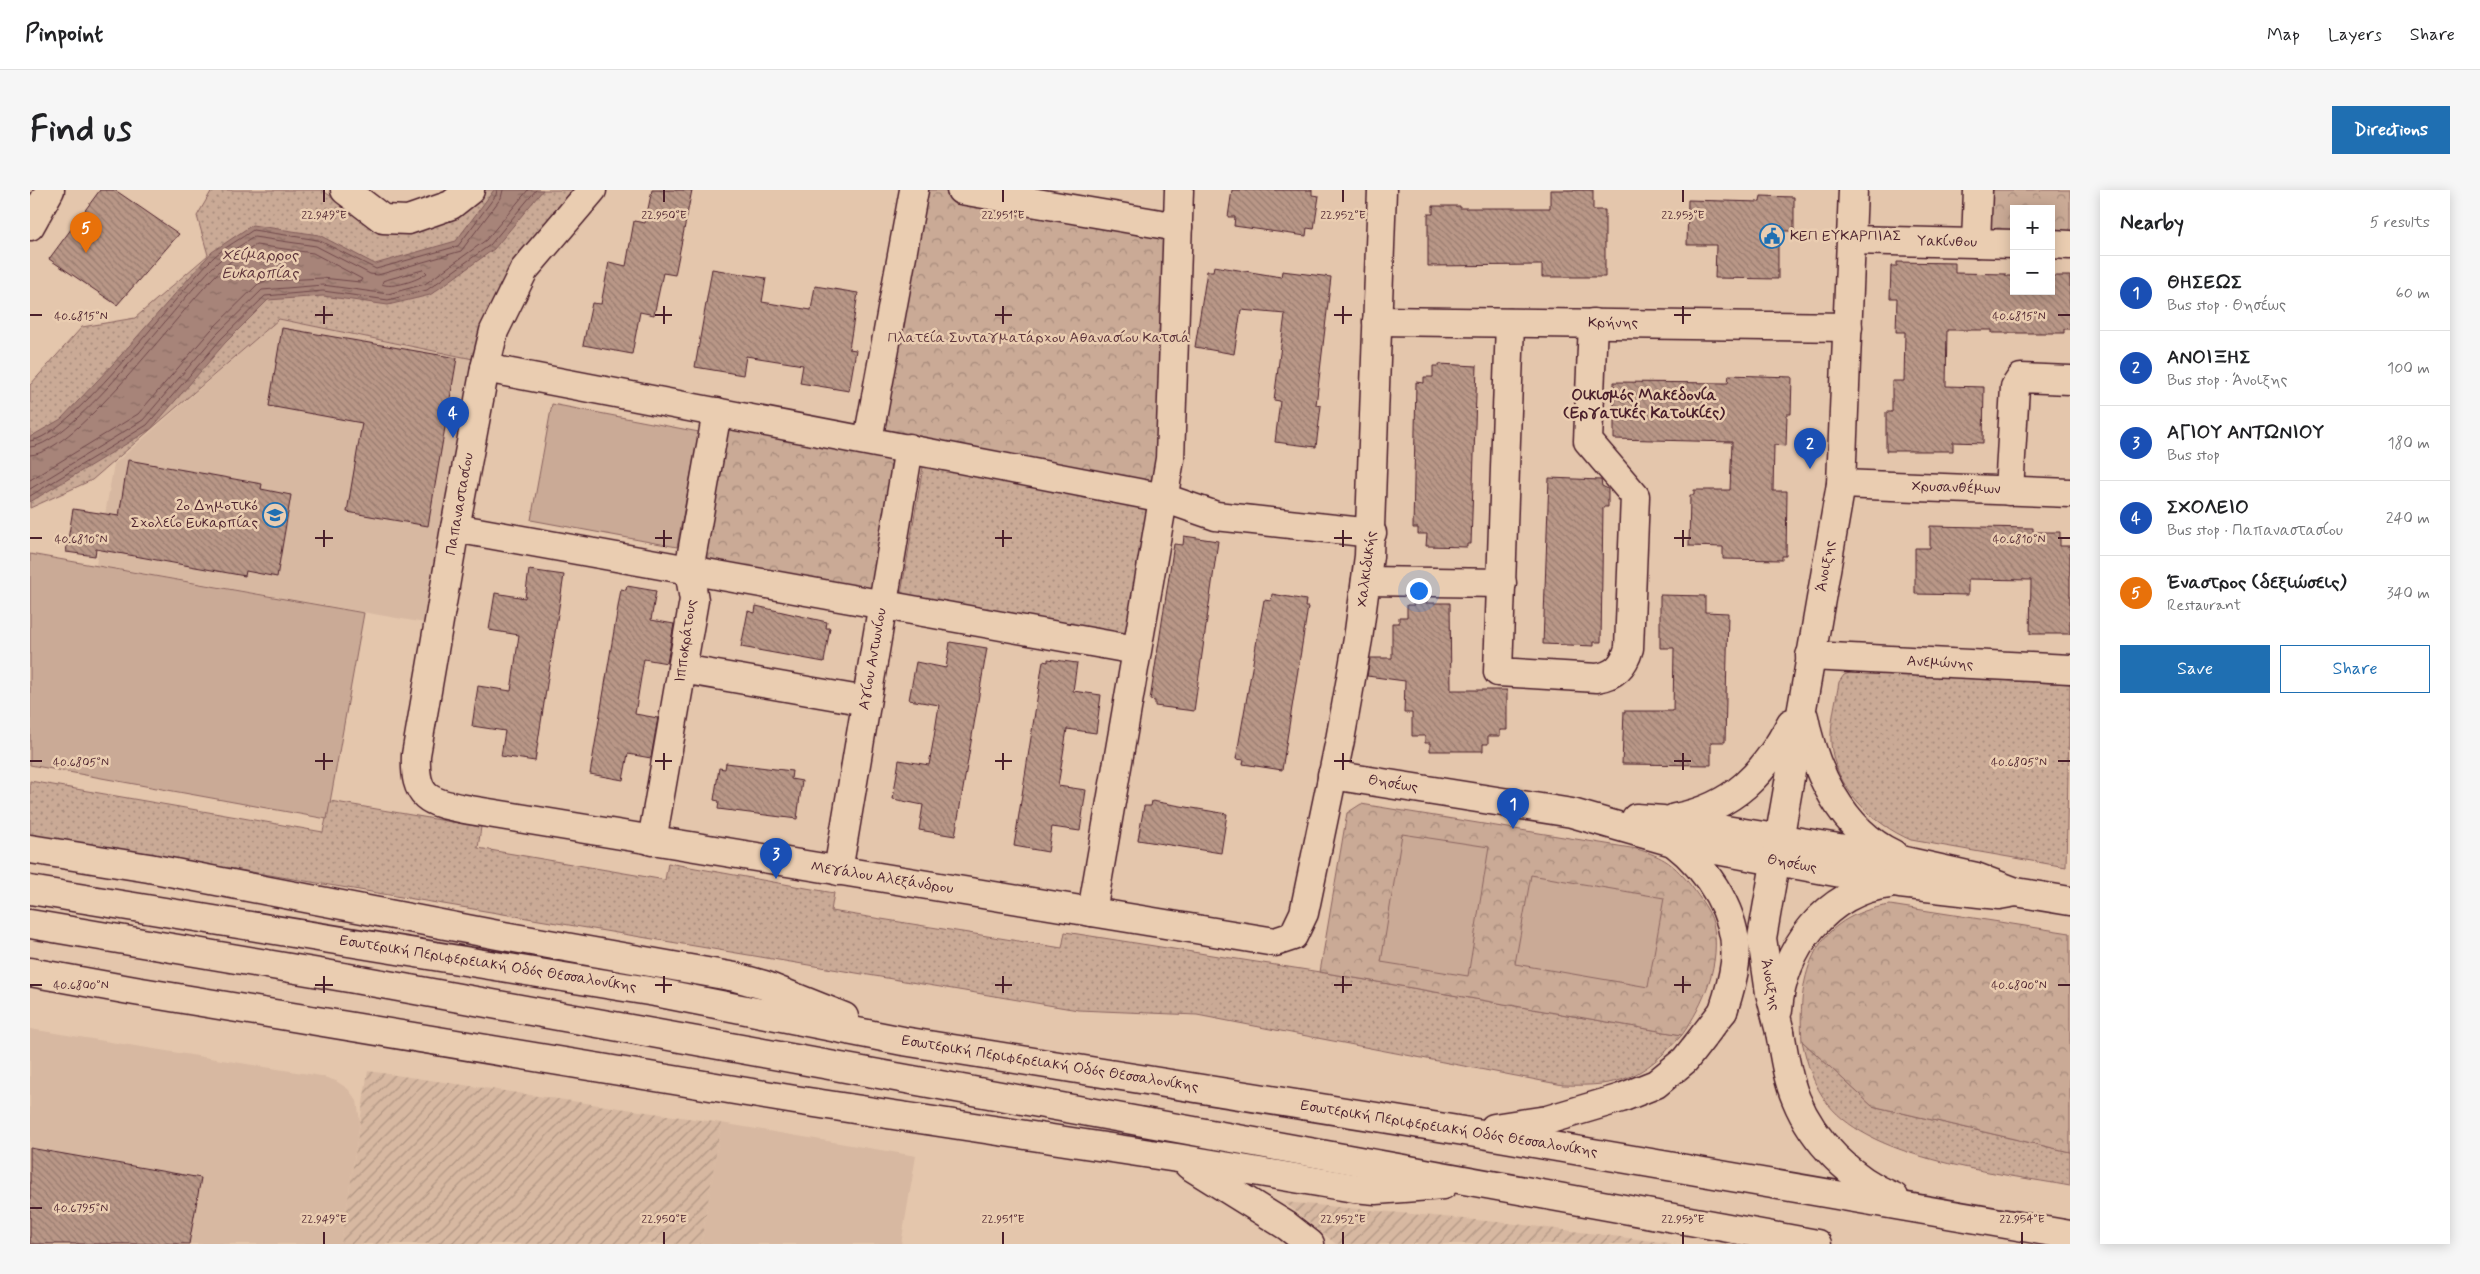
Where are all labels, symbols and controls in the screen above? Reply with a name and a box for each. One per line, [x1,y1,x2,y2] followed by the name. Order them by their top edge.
[25,19,103,50] text: Pinpoint
[2267,23,2300,47] text: Map
[2328,23,2382,47] text: Layers
[2410,23,2455,47] text: Share
[2332,106,2450,154] button: Directions
[30,107,132,153] text: Find us
[2010,205,2055,295] map controls
[2010,205,2055,250] button: +
[301,208,347,224] text: 22.949°E
[641,208,687,224] text: 22.950°E
[981,208,1025,224] text: 22.951°E
[1320,208,1366,224] text: 22.952°E
[1661,208,1705,224] text: 22.953°E
[2120,209,2184,237] text: Nearby
[70,212,102,253] pin: 5
[2370,212,2430,233] text: 5 results
[1759,223,1785,249] public building icon: ΚΕΠ ΕΥΚΑΡΠΙΑΣ
[1790,226,1901,246] place label: ΚΕΠ ΕΥΚΑΡΠΙΑΣ
[1917,231,1977,253] street label: Υακίνθου
[222,245,299,284] water label: Χείμαρρος Ευκαρπίας
[2010,250,2055,295] button: −
[2167,270,2242,295] text: ΘΗΣΕΩΣ
[2132,283,2140,304] text: 1
[2396,283,2430,304] text: 60 m
[2167,295,2286,316] text: Bus stop · Θησέως
[54,309,108,325] text: 40.6815°N
[1992,309,2046,325] text: 40.6815°N
[1588,313,1638,333] street label: Κρήνης
[888,328,1191,348] park label: Πλατεία Συνταγματάρχου Αθανασίου Κατσιά
[2167,345,2251,370] text: ΑΝΟΙΞΗΣ
[2132,358,2140,379] text: 2
[2387,358,2430,379] text: 100 m
[2167,370,2288,391] text: Bus stop · Άνοιξης
[1563,385,1725,424] district label: Οικισμός Μακεδονία (Εργατικές Κατοικίες)
[437,397,469,438] pin: 4
[2167,420,2324,445] text: ΑΓΙΟΥ ΑΝΤΩΝΙΟΥ
[1794,428,1826,469] pin: 2
[2132,433,2140,454] text: 3
[2387,433,2430,454] text: 180 m
[2167,445,2220,466] text: Bus stop
[441,451,479,557] street label: Παπαναστασίου
[1911,476,2001,500] street label: Χρυσανθέμων
[2167,495,2249,520] text: ΣΧΟΛΕΙΟ
[131,496,258,533] place label: 2ο Δημοτικό Σχολείο Ευκαρπίας
[262,502,288,528] school or university icon: 2ο Δημοτικό Σχολείο Ευκαρπίας
[2131,508,2141,529] text: 4
[2386,508,2430,529] text: 240 m
[2167,520,2343,541] text: Bus stop · Παπαναστασίου
[1352,529,1382,608] street label: Χαλκιδικής
[55,532,107,548] text: 40.6810°N
[1993,532,2045,548] text: 40.6810°N
[1812,538,1840,593] street label: Άνοιξης
[2167,570,2346,595] text: Έναστρος (δεξιώσεις)
[1406,578,1432,604] your location
[2131,583,2141,604] text: 5
[2386,583,2430,604] text: 340 m
[2167,595,2241,616] text: Restaurant
[670,598,702,684] street label: Ιπποκράτους
[854,606,892,712] street label: Αγίου Αντωνίου
[2120,645,2270,693] button: Save
[2280,645,2430,693] button: Share
[1906,651,1974,675] street label: Ανεμώνης
[53,755,109,771] text: 40.6805°N
[1991,755,2047,771] text: 40.6805°N
[1367,770,1420,798] street label: Θησέως
[1497,788,1529,829] pin: 1
[760,838,792,879] pin: 3
[1766,850,1819,878] street label: Θησέως
[809,857,955,899] street label: Μεγάλου Αλεξάνδρου
[338,931,638,997] street label: Εσωτερική Περιφερειακή Οδός Θεσσαλονίκης
[1755,958,1785,1013] street label: Άνοιξης
[53,978,109,994] text: 40.6800°N
[1991,978,2047,994] text: 40.6800°N
[900,1031,1200,1097] street label: Εσωτερική Περιφερειακή Οδός Θεσσαλονίκης
[1299,1096,1599,1162] street label: Εσωτερική Περιφερειακή Οδός Θεσσαλονίκης
[54,1201,108,1217] text: 40.6795°N
[301,1212,347,1228] text: 22.949°E
[641,1212,687,1228] text: 22.950°E
[981,1212,1025,1228] text: 22.951°E
[1320,1212,1366,1228] text: 22.952°E
[1661,1212,1705,1228] text: 22.953°E
[1999,1212,2045,1228] text: 22.954°E

